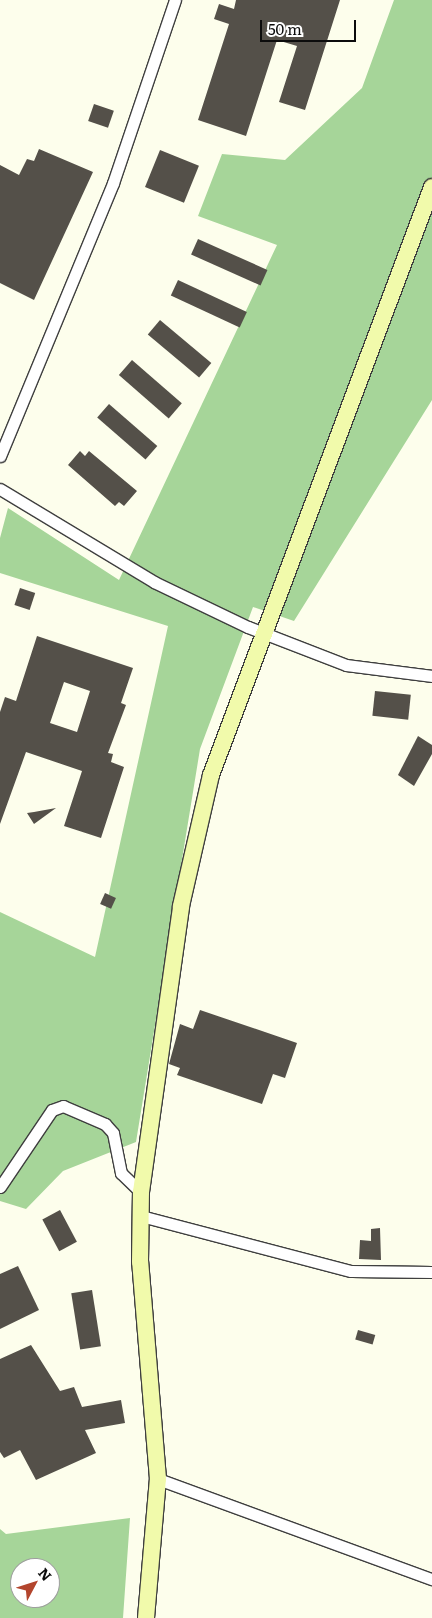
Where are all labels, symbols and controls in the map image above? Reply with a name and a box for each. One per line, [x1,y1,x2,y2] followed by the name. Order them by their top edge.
[262,10,358,42] scale bar
[268,17,302,40] text: 50 m
[10,1558,60,1608] north arrow
[34,1563,57,1585] text: N

